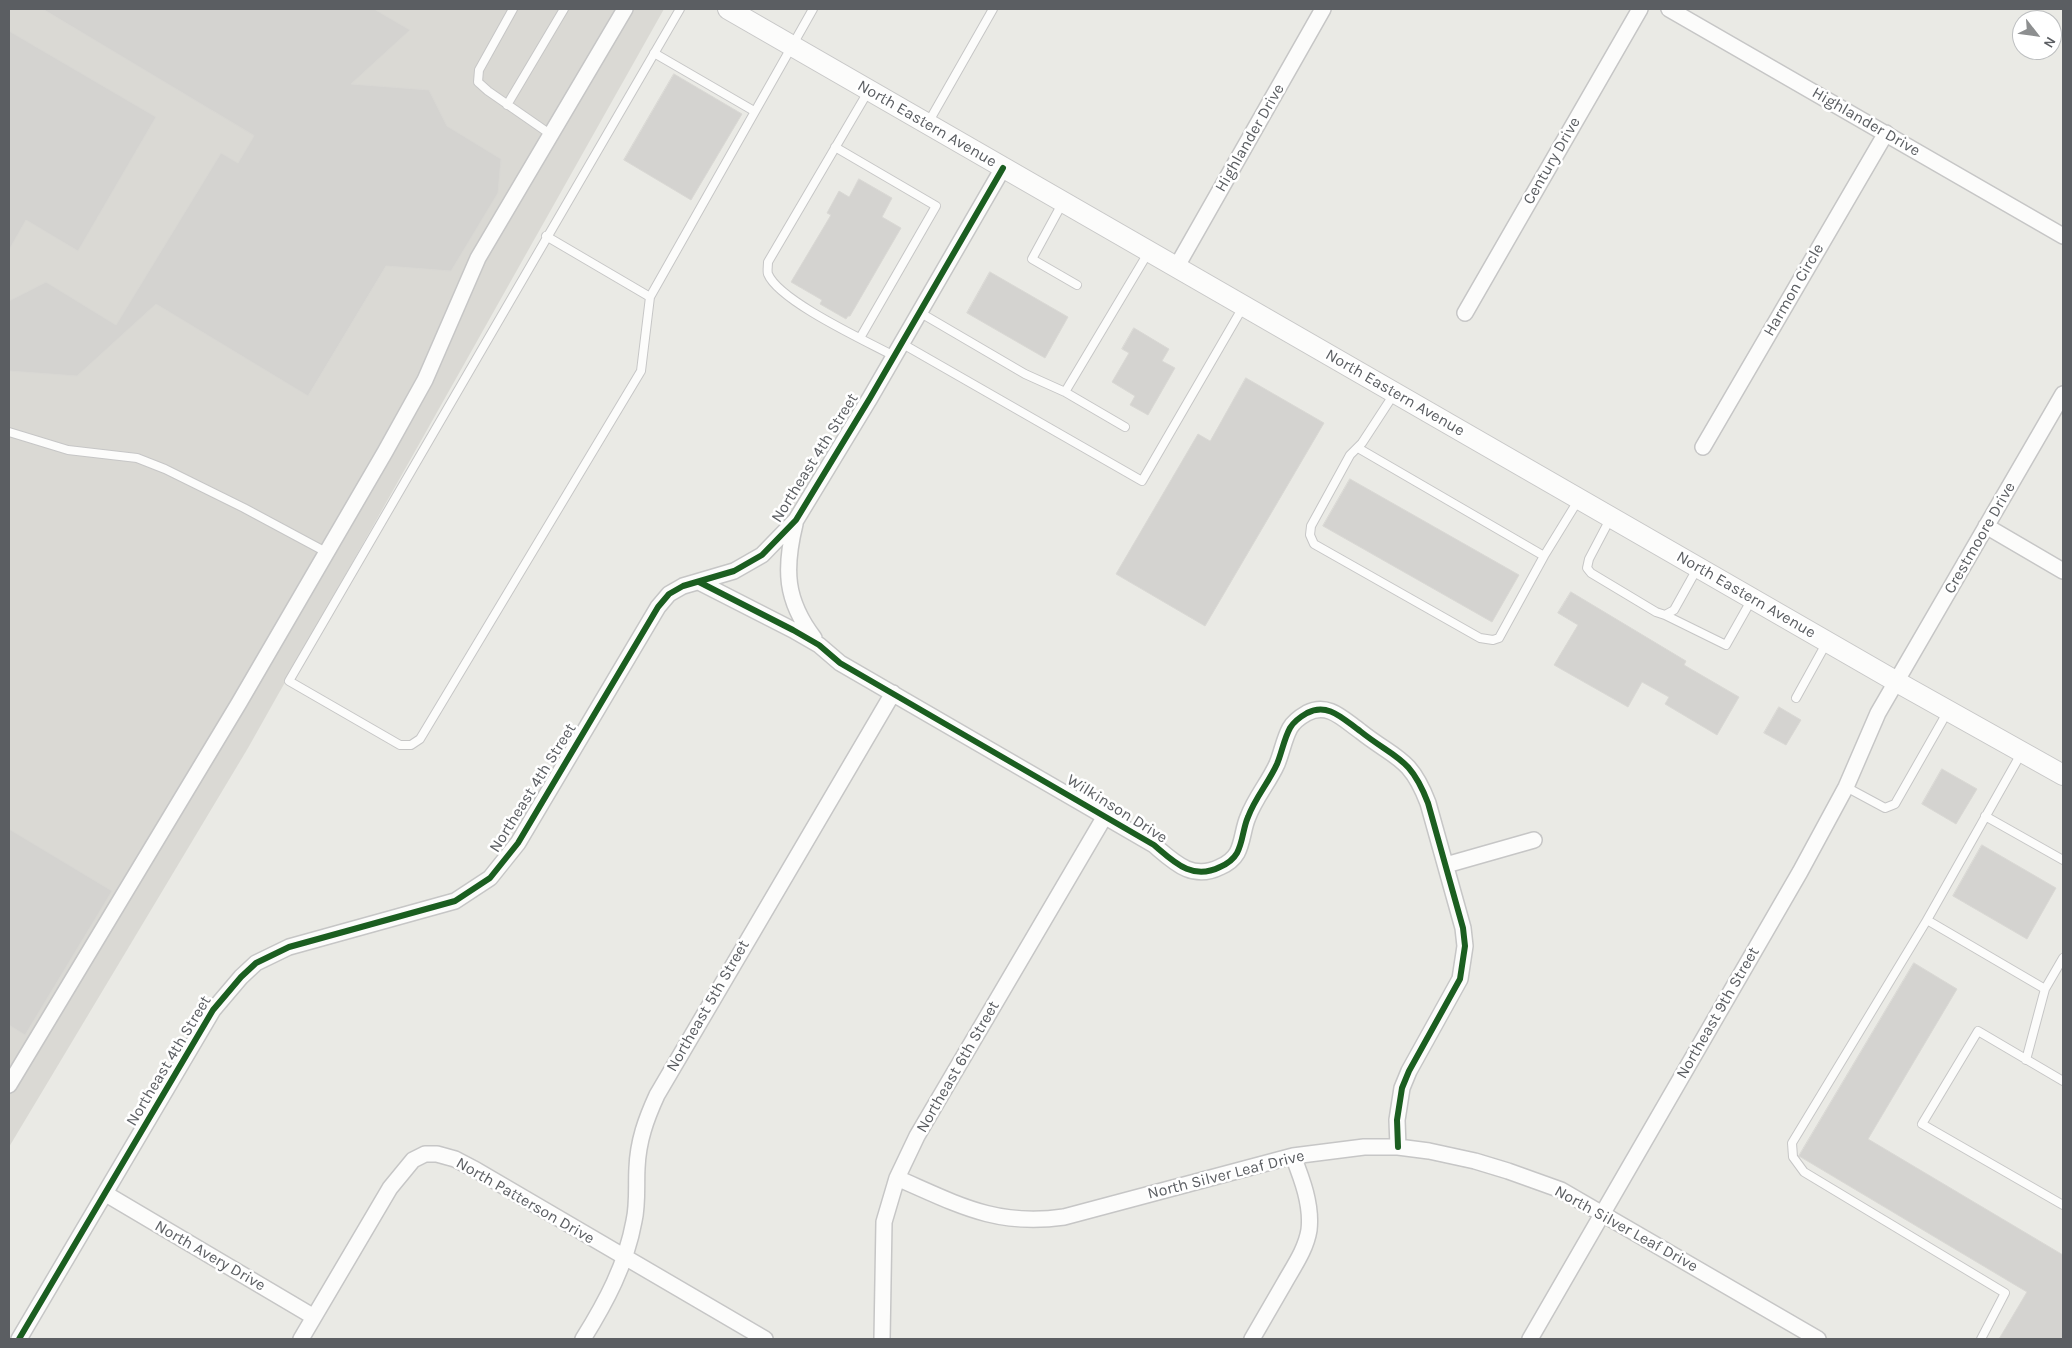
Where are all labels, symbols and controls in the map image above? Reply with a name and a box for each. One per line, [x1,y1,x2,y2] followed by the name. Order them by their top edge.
[2012,10,2062,60] north arrow
[2040,34,2059,51] text: N
[854,76,1000,172] street label: North Eastern Avenue
[1211,80,1289,196] street label: Highlander Drive
[1808,83,1924,161] street label: Highlander Drive
[1519,114,1585,208] street label: Century Drive
[1760,240,1828,340] street label: Harmon Circle
[1322,345,1468,441] street label: North Eastern Avenue
[767,390,863,526] street label: Northeast 4th Street
[1940,479,2020,597] street label: Crestmoore Drive
[1673,547,1819,643] street label: North Eastern Avenue
[485,720,581,856] street label: Northeast 4th Street
[1063,770,1171,848] street label: Wilkinson Drive
[662,937,754,1075] street label: Northeast 5th Street
[1672,944,1764,1082] street label: Northeast 9th Street
[122,992,216,1130] street label: Northeast 4th Street
[912,998,1004,1136] street label: Northeast 6th Street
[1146,1146,1306,1204] street label: North Silver Leaf Drive
[452,1154,598,1248] street label: North Patterson Drive
[1551,1182,1701,1276] street label: North Silver Leaf Drive
[151,1217,269,1295] street label: North Avery Drive

